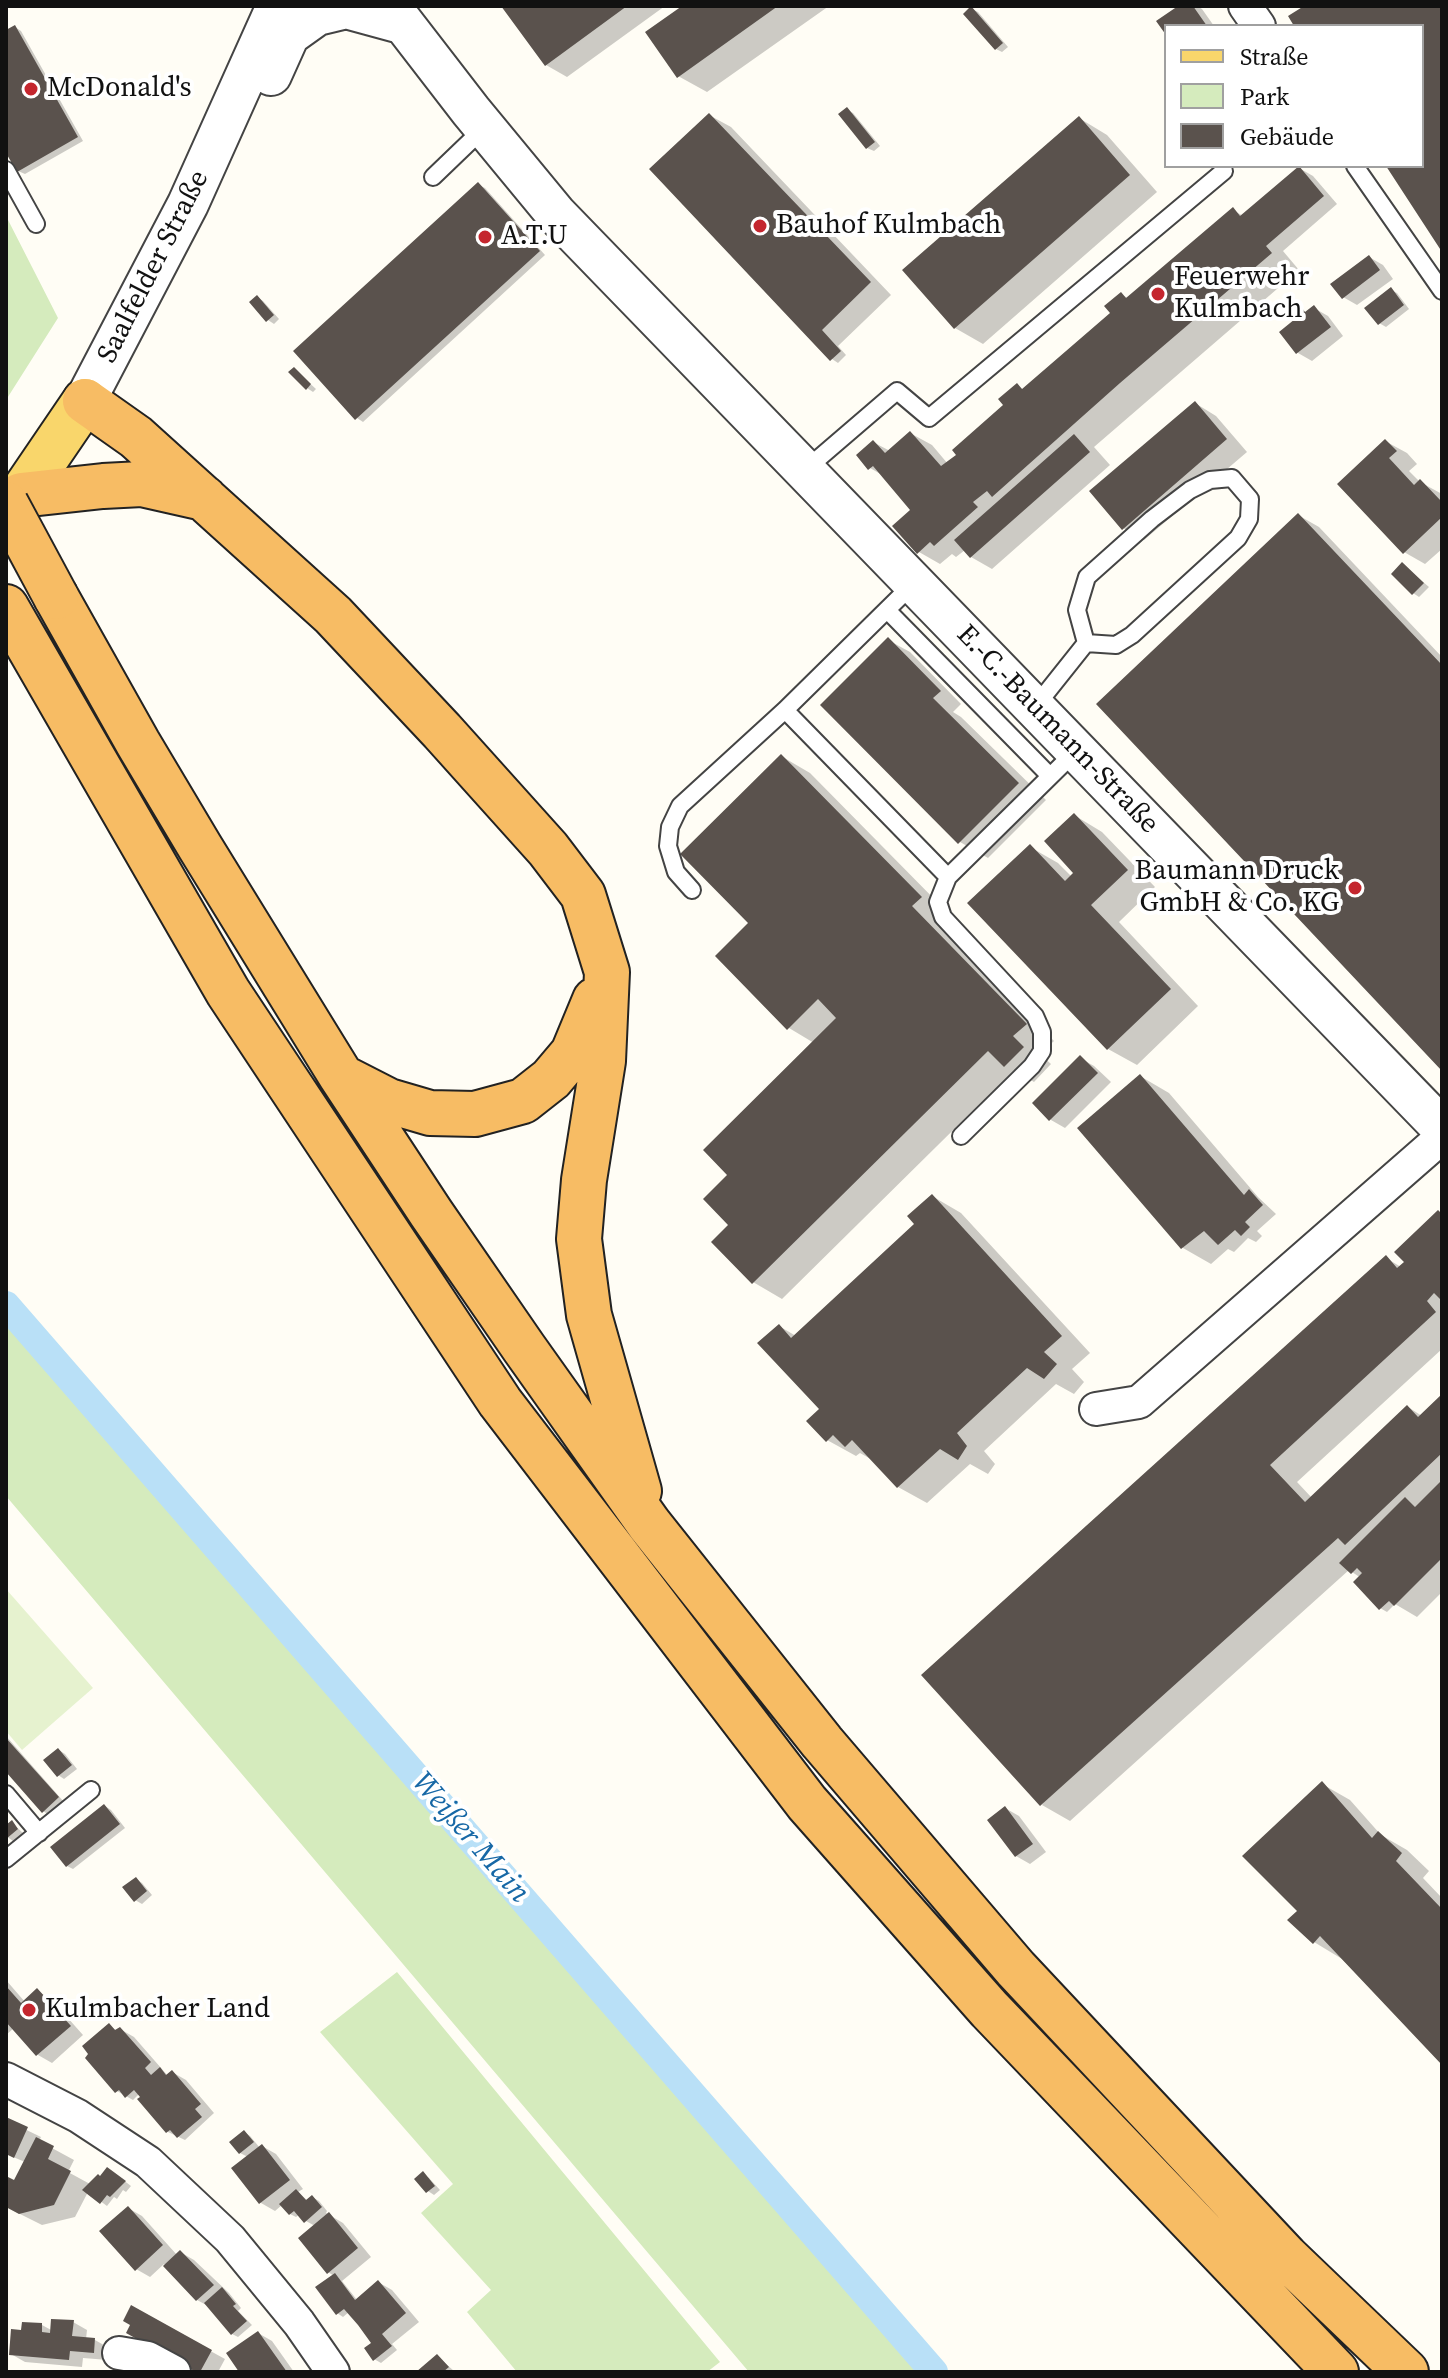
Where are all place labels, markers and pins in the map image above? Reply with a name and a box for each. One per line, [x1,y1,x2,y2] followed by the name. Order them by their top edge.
[47,72,192,106] place label: McDonald's
[22,80,40,98] marker: McDonald's
[776,209,1001,243] place label: Bauhof Kulmbach
[751,217,769,235] marker: Bauhof Kulmbach
[501,220,567,254] place label: A.T.U
[476,228,494,246] marker: A.T.U
[1174,261,1309,327] place label: Feuerwehr Kulmbach
[1149,285,1167,303] marker: Feuerwehr Kulmbach
[1135,855,1339,921] place label: Baumann Druck GmbH & Co. KG
[1346,879,1364,897] marker: Baumann Druck GmbH & Co. KG
[45,1993,270,2027] place label: Kulmbacher Land
[20,2001,38,2019] marker: Kulmbacher Land

